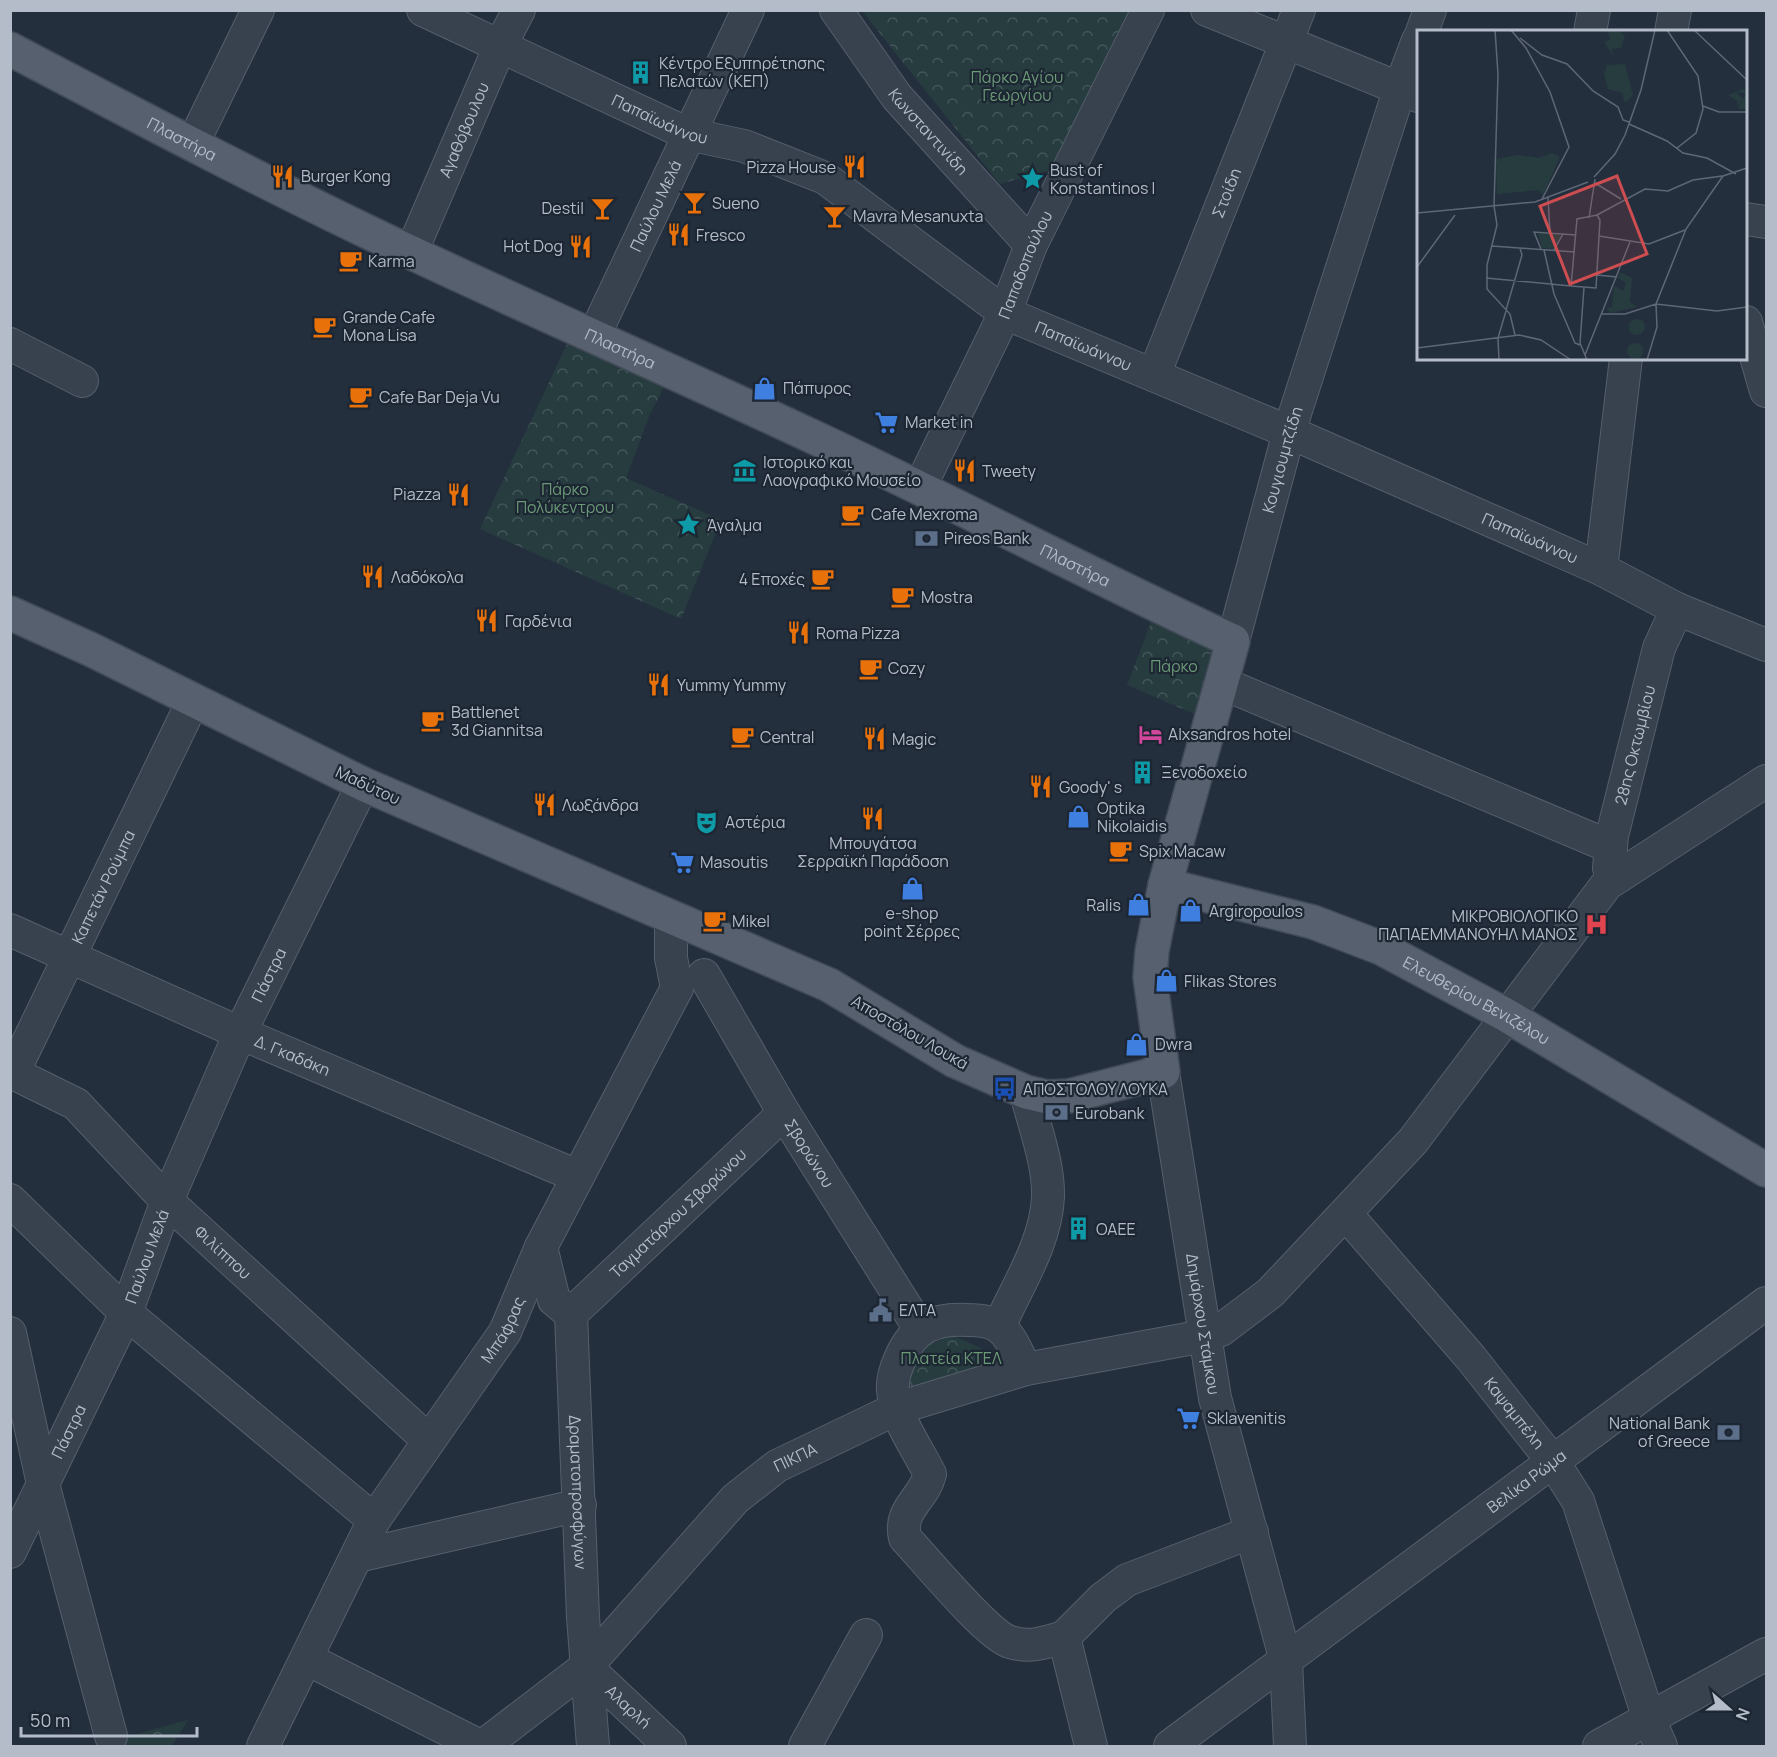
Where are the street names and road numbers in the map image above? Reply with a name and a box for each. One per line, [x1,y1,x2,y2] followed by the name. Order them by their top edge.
[434,79,494,181] street label: Αγαθόβουλου
[883,84,973,180] street label: Κωνσταντινίδη
[608,89,710,149] street label: Παπαϊωάννου
[143,112,220,166] street label: Πλαστήρα
[624,156,687,255] street label: Παύλου Μελά
[1207,165,1246,221] street label: Στοίδη
[993,207,1057,322] street label: Παπαδοπούλου
[1032,316,1135,376] street label: Παπαϊωάννου
[581,323,659,374] street label: Πλαστήρα
[1257,403,1308,515] street label: Κουγιουμτζίδη
[1479,507,1581,569] street label: Παπαϊωάννου
[1037,539,1114,592] street label: Πλαστήρα
[1609,683,1660,807] street label: 28ης Οκτωμβίου
[332,761,404,809] street label: Μαδύτου
[66,826,140,947] street label: Καπετάν Ρούμπα
[246,944,291,1006] street label: Πάστρα
[1399,951,1554,1050] street label: Ελευθερίου Βενιζέλου
[848,990,972,1074] street label: Αποστόλου Λουκά
[251,1029,334,1081] street label: Δ. Γκαδάκη
[779,1115,839,1192] street label: Σβορώνου
[605,1143,751,1283] street label: Ταγματάρχου Σβορώνου
[119,1206,174,1306] street label: Παύλου Μελά
[190,1220,256,1284] street label: Φιλίππου
[1181,1252,1225,1396] street label: Δημάρχου Στάμκου
[476,1293,530,1367] street label: Μπάφρας
[1479,1373,1550,1454] street label: Καψαμπέλη
[46,1401,91,1462] street label: Πάστρα
[564,1415,592,1570] street label: Δραματοπροσφύγων
[770,1437,821,1477] street label: ΠΙΚΠΑ
[1482,1444,1571,1518] street label: Βελίκα Ρώμα
[601,1680,656,1734] street label: Αλαρλή

